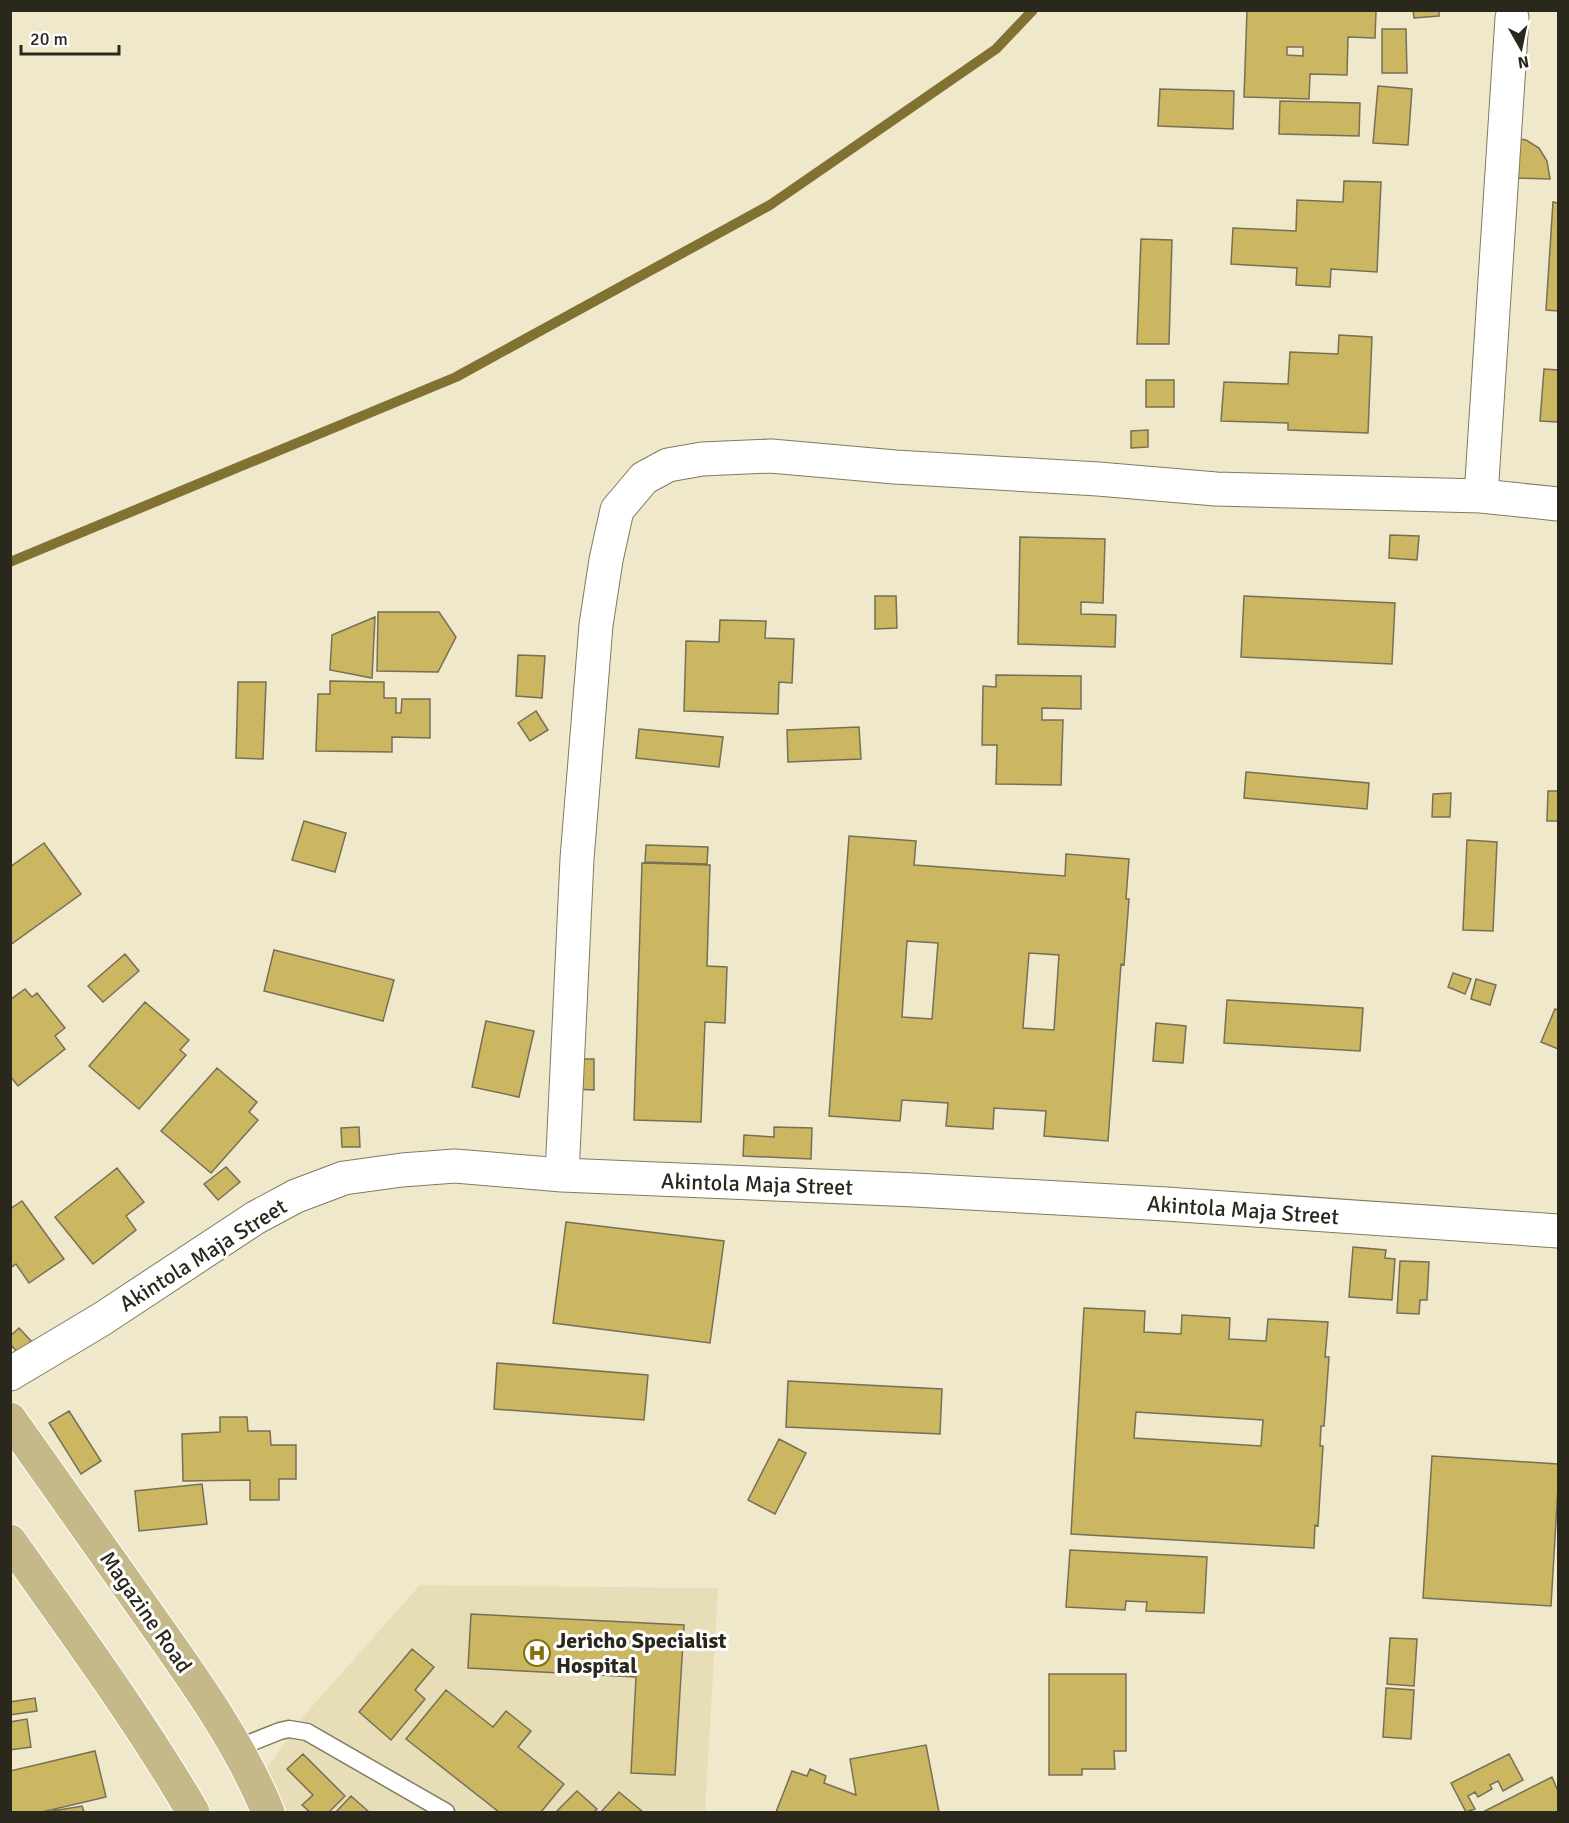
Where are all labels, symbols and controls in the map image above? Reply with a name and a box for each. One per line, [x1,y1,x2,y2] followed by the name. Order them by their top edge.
[21,18,118,56] scale bar
[1491,18,1551,78] north arrow
[30,28,68,50] text: 20 m
[1516,51,1530,73] text: N
[661,1167,854,1201] street label: Akintola Maja Street
[1146,1190,1340,1230] street label: Akintola Maja Street
[114,1192,292,1317] street label: Akintola Maja Street
[94,1546,198,1678] street label: Magazine Road
[556,1627,726,1679] place label: Jericho Specialist Hospital
[522,1638,552,1668] hospital icon: Jericho Specialist Hospital

